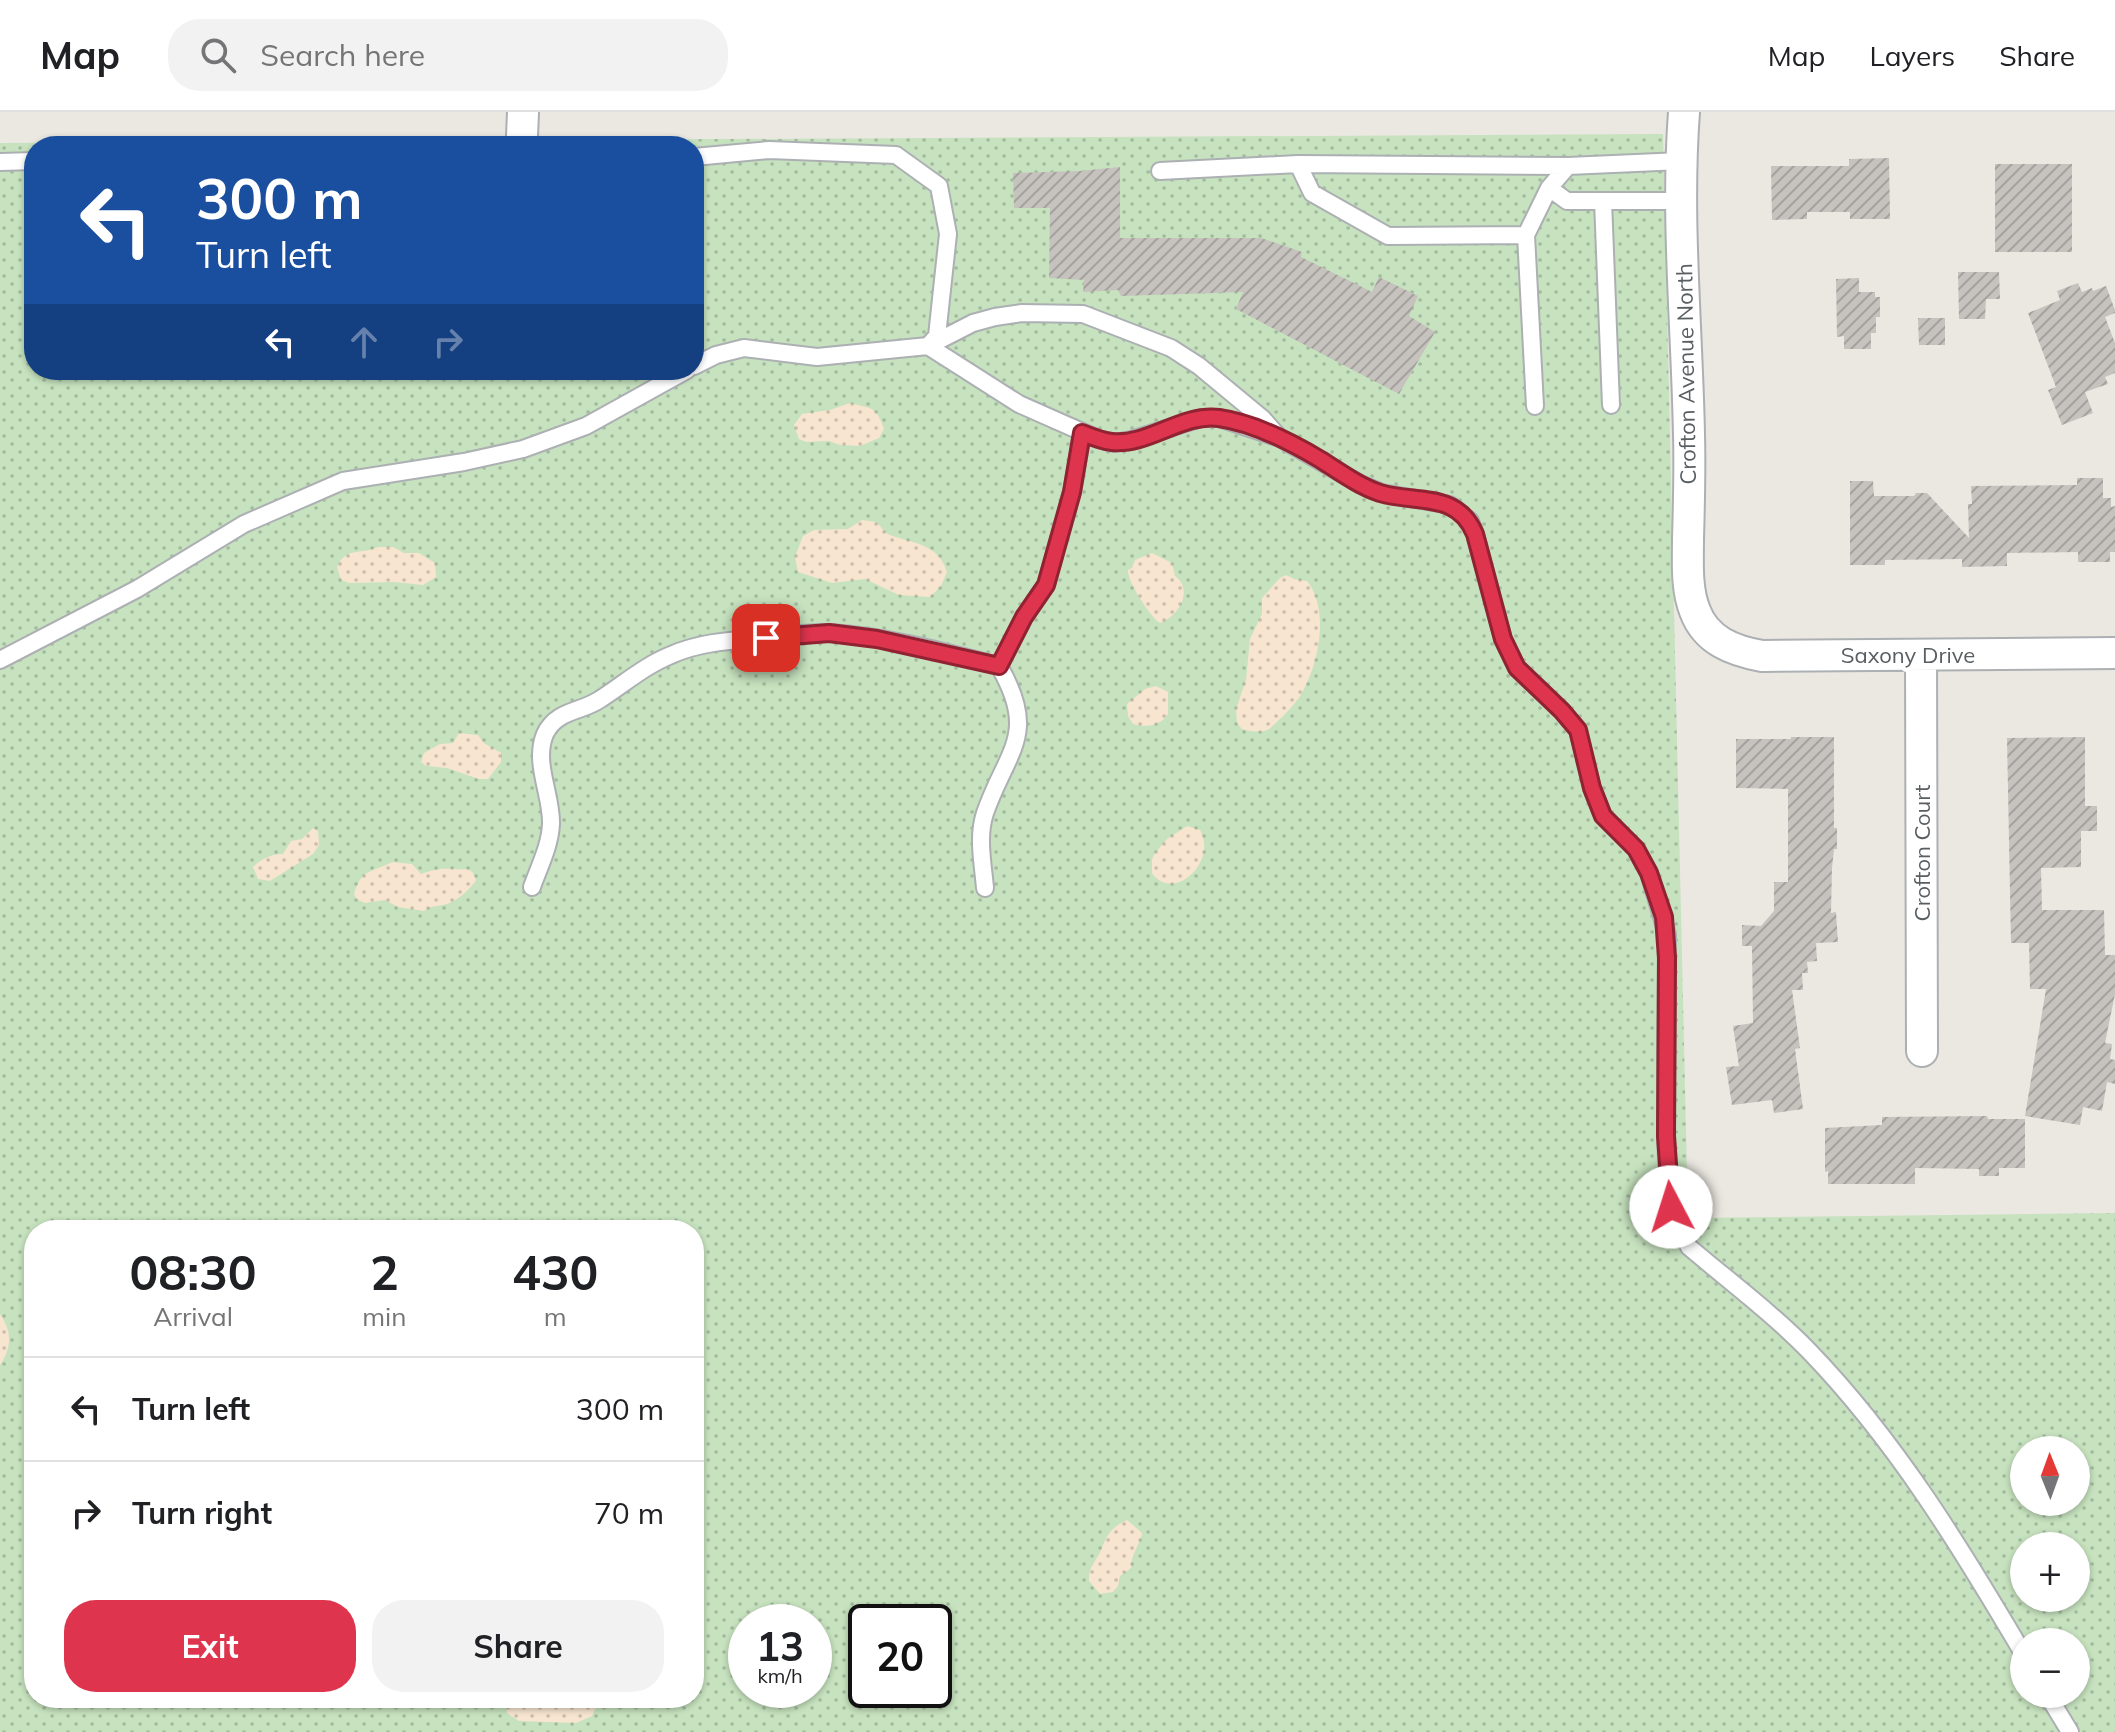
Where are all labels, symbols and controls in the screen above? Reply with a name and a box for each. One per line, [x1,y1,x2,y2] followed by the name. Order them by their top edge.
[168,19,728,91] search box
[40,31,120,79] text: Map
[196,33,240,77] icon: search
[260,36,425,74] text: Search here
[1768,38,1825,73] text: Map
[1869,38,1955,73] text: Layers
[1999,38,2075,73] text: Share
[196,163,363,233] text: 300 m
[64,168,168,272] icon: left
[196,232,332,277] text: Turn left
[1670,263,1702,485] street label: Crofton Avenue North
[258,320,302,364] icon: left
[342,320,386,364] icon: ahead
[426,320,470,364] icon: right
[732,604,800,672] pin
[744,616,788,660] icon: arrive
[1841,641,1975,669] street label: Saxony Drive
[1908,784,1936,921] street label: Crofton Court
[1629,1165,1713,1249] position arrow
[130,1242,257,1302] text: 08:30
[370,1242,399,1302] text: 2
[512,1242,598,1302] text: 430
[153,1300,233,1333] text: Arrival
[362,1300,406,1333] text: min
[544,1300,567,1333] text: m
[64,1387,108,1431] icon: left
[132,1390,250,1428] text: Turn left
[576,1390,664,1428] text: 300 m
[2010,1436,2090,1516] north arrow
[2010,1436,2090,1708] map controls
[64,1491,108,1535] icon: right
[132,1494,272,1532] text: Turn right
[594,1494,664,1532] text: 70 m
[2010,1532,2090,1612] button: +
[64,1600,356,1692] button: Exit
[372,1600,664,1692] button: Share
[848,1604,952,1708] speed limit sign: 20
[756,1621,804,1671] text: 13
[2010,1628,2090,1708] button: −
[757,1663,803,1688] text: km/h

